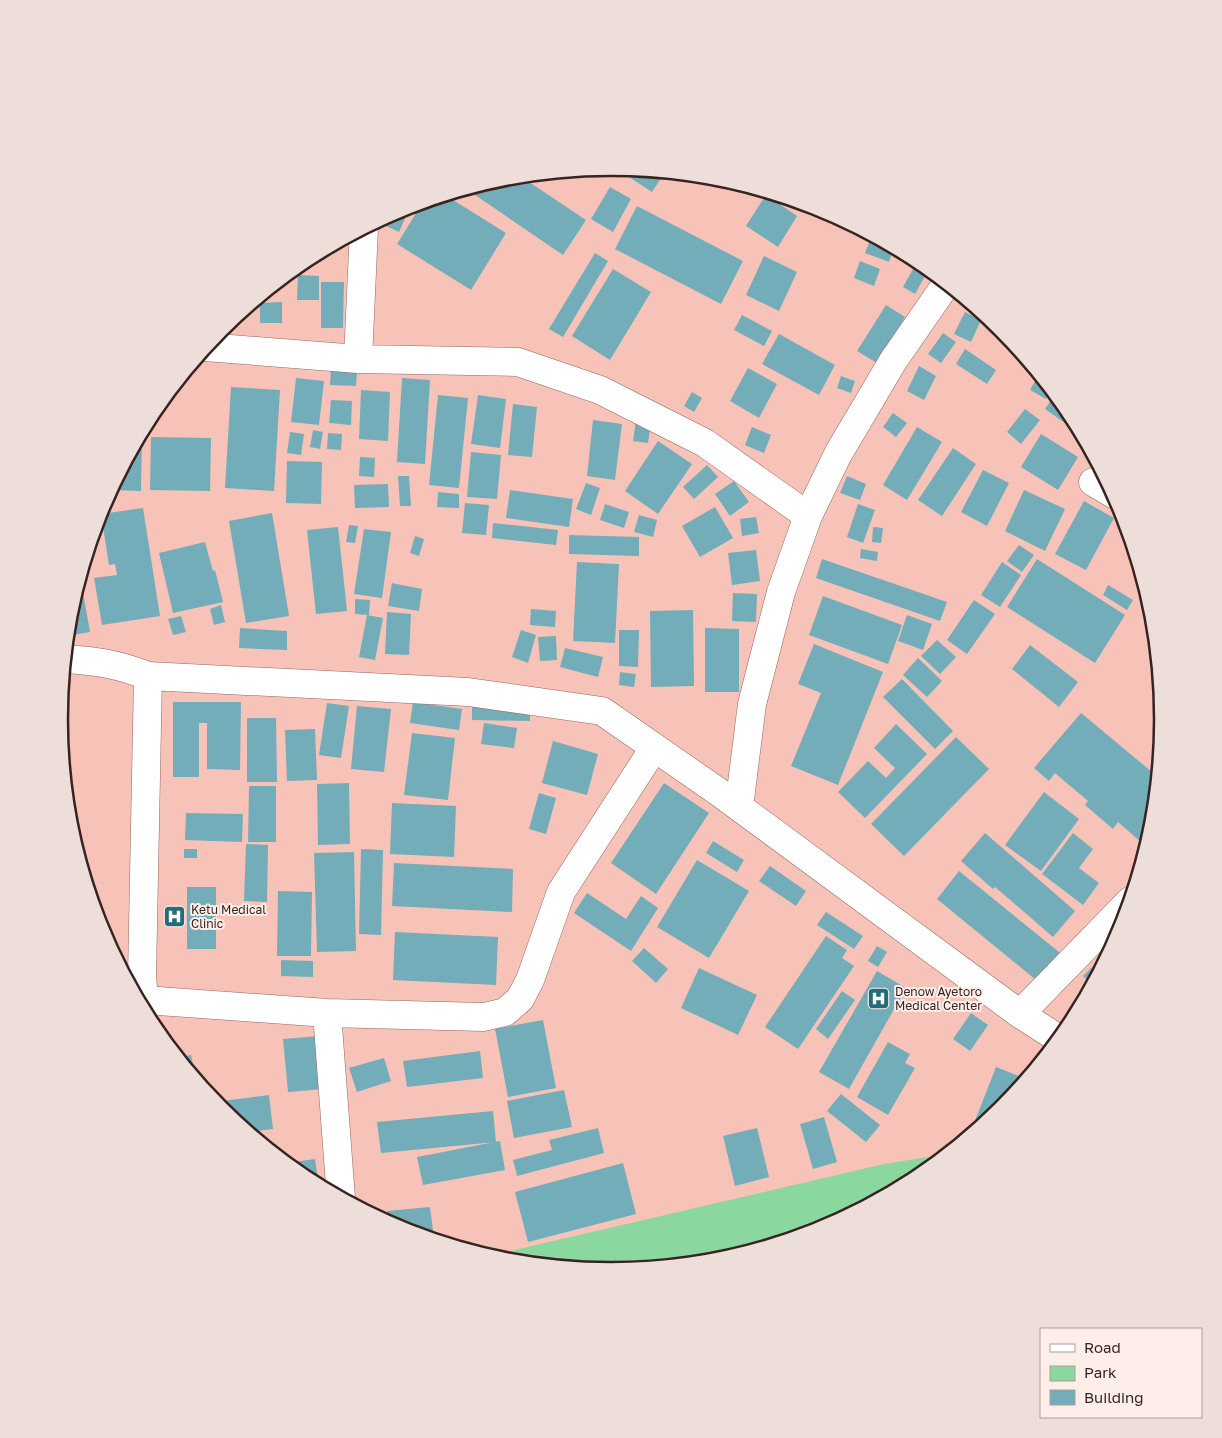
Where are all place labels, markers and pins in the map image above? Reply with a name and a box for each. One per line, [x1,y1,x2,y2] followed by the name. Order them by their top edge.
[191,902,266,931] place label: Ketu Medical Clinic
[163,904,187,928] hospital icon: Ketu Medical Clinic
[895,984,982,1013] place label: Denow Ayetoro Medical Center
[867,986,891,1010] hospital icon: Denow Ayetoro Medical Center

